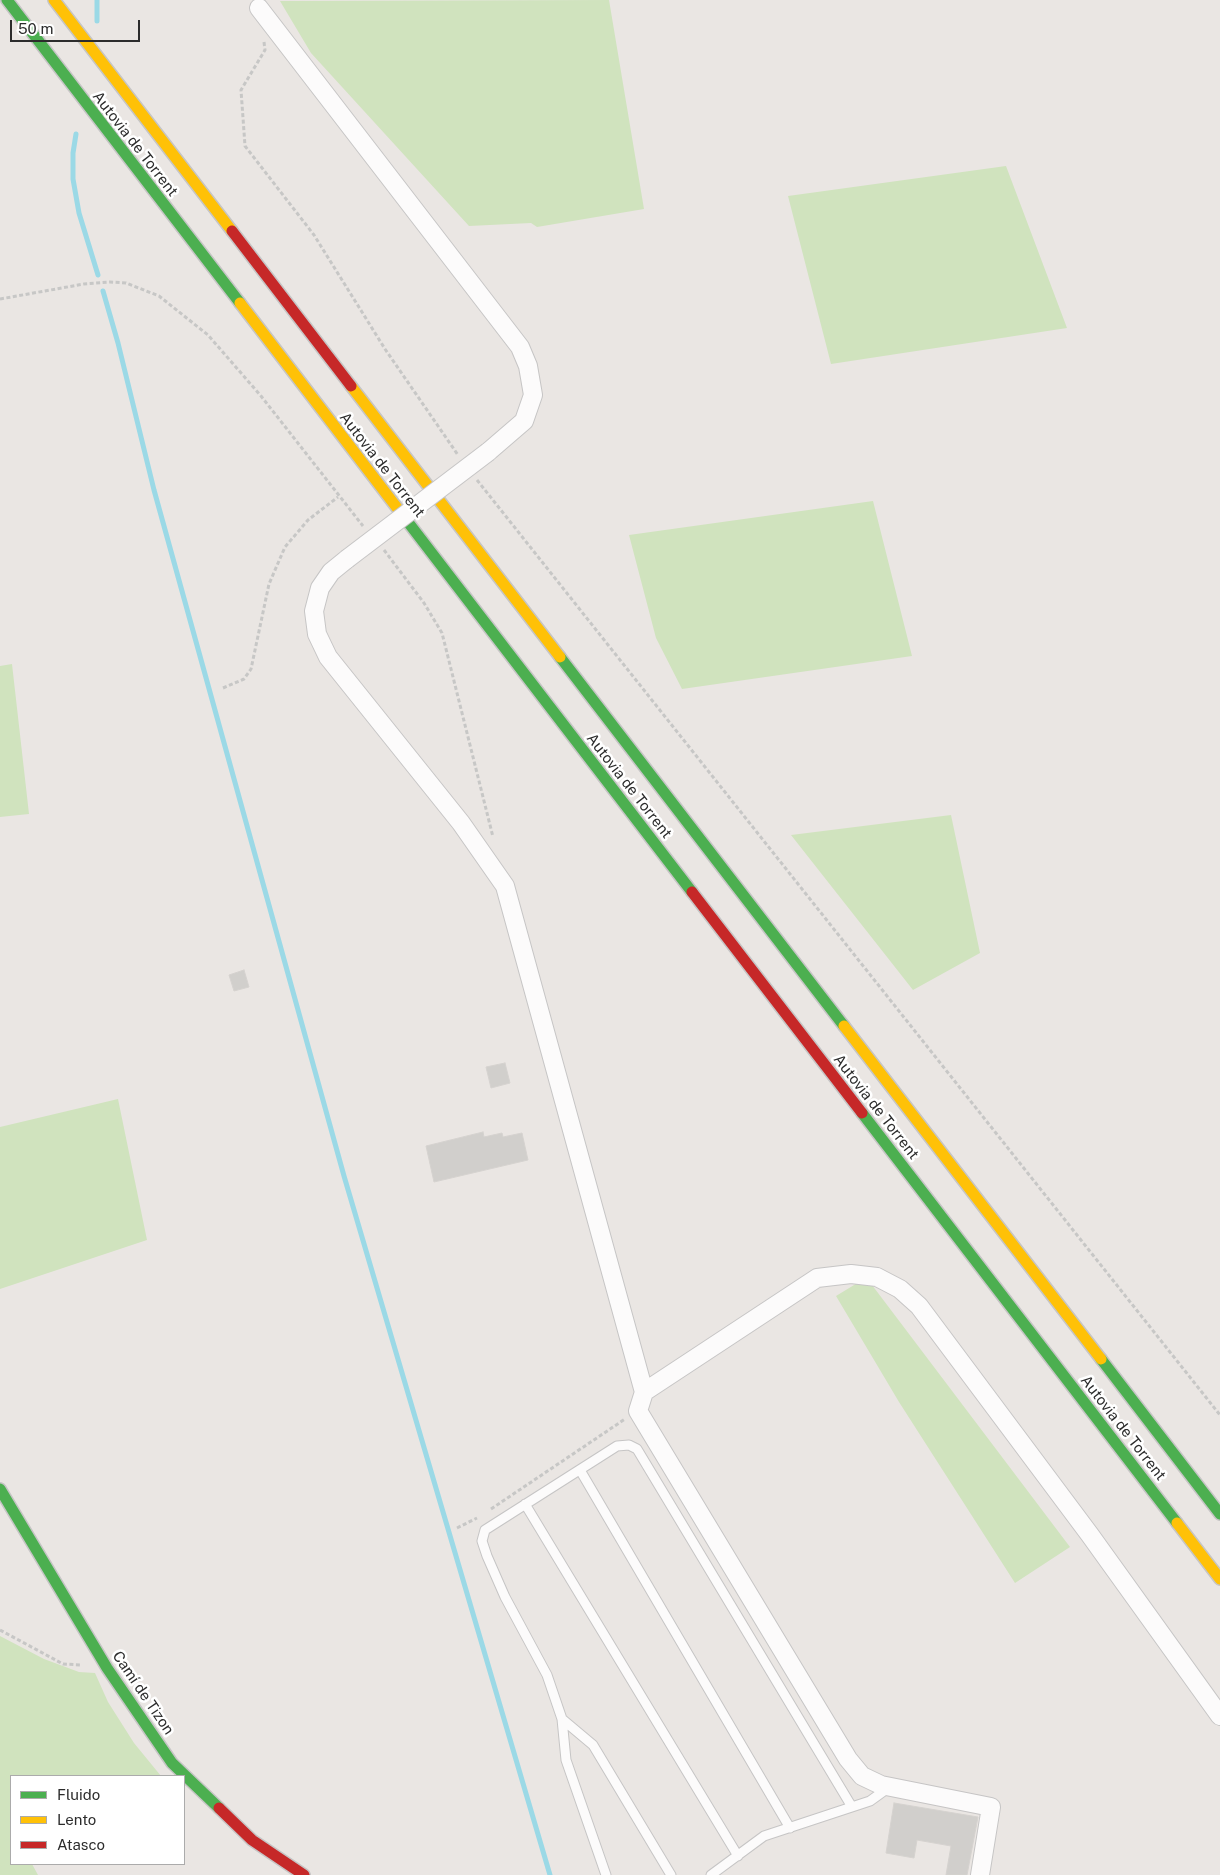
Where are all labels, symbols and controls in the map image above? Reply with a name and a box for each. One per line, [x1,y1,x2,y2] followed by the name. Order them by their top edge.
[12,10,142,42] scale bar
[18,20,53,37] text: 50 m
[88,88,182,200] street label: Autovia de Torrent
[335,409,429,521] street label: Autovia de Torrent
[582,730,676,842] street label: Autovia de Torrent
[829,1051,923,1163] street label: Autovia de Torrent
[1076,1372,1170,1484] street label: Autovia de Torrent
[108,1648,178,1738] street label: Camí de Tizon
[10,1775,185,1865] legend
[57,1786,100,1803] text: Fluido
[57,1811,96,1828] text: Lento
[57,1836,105,1853] text: Atasco

